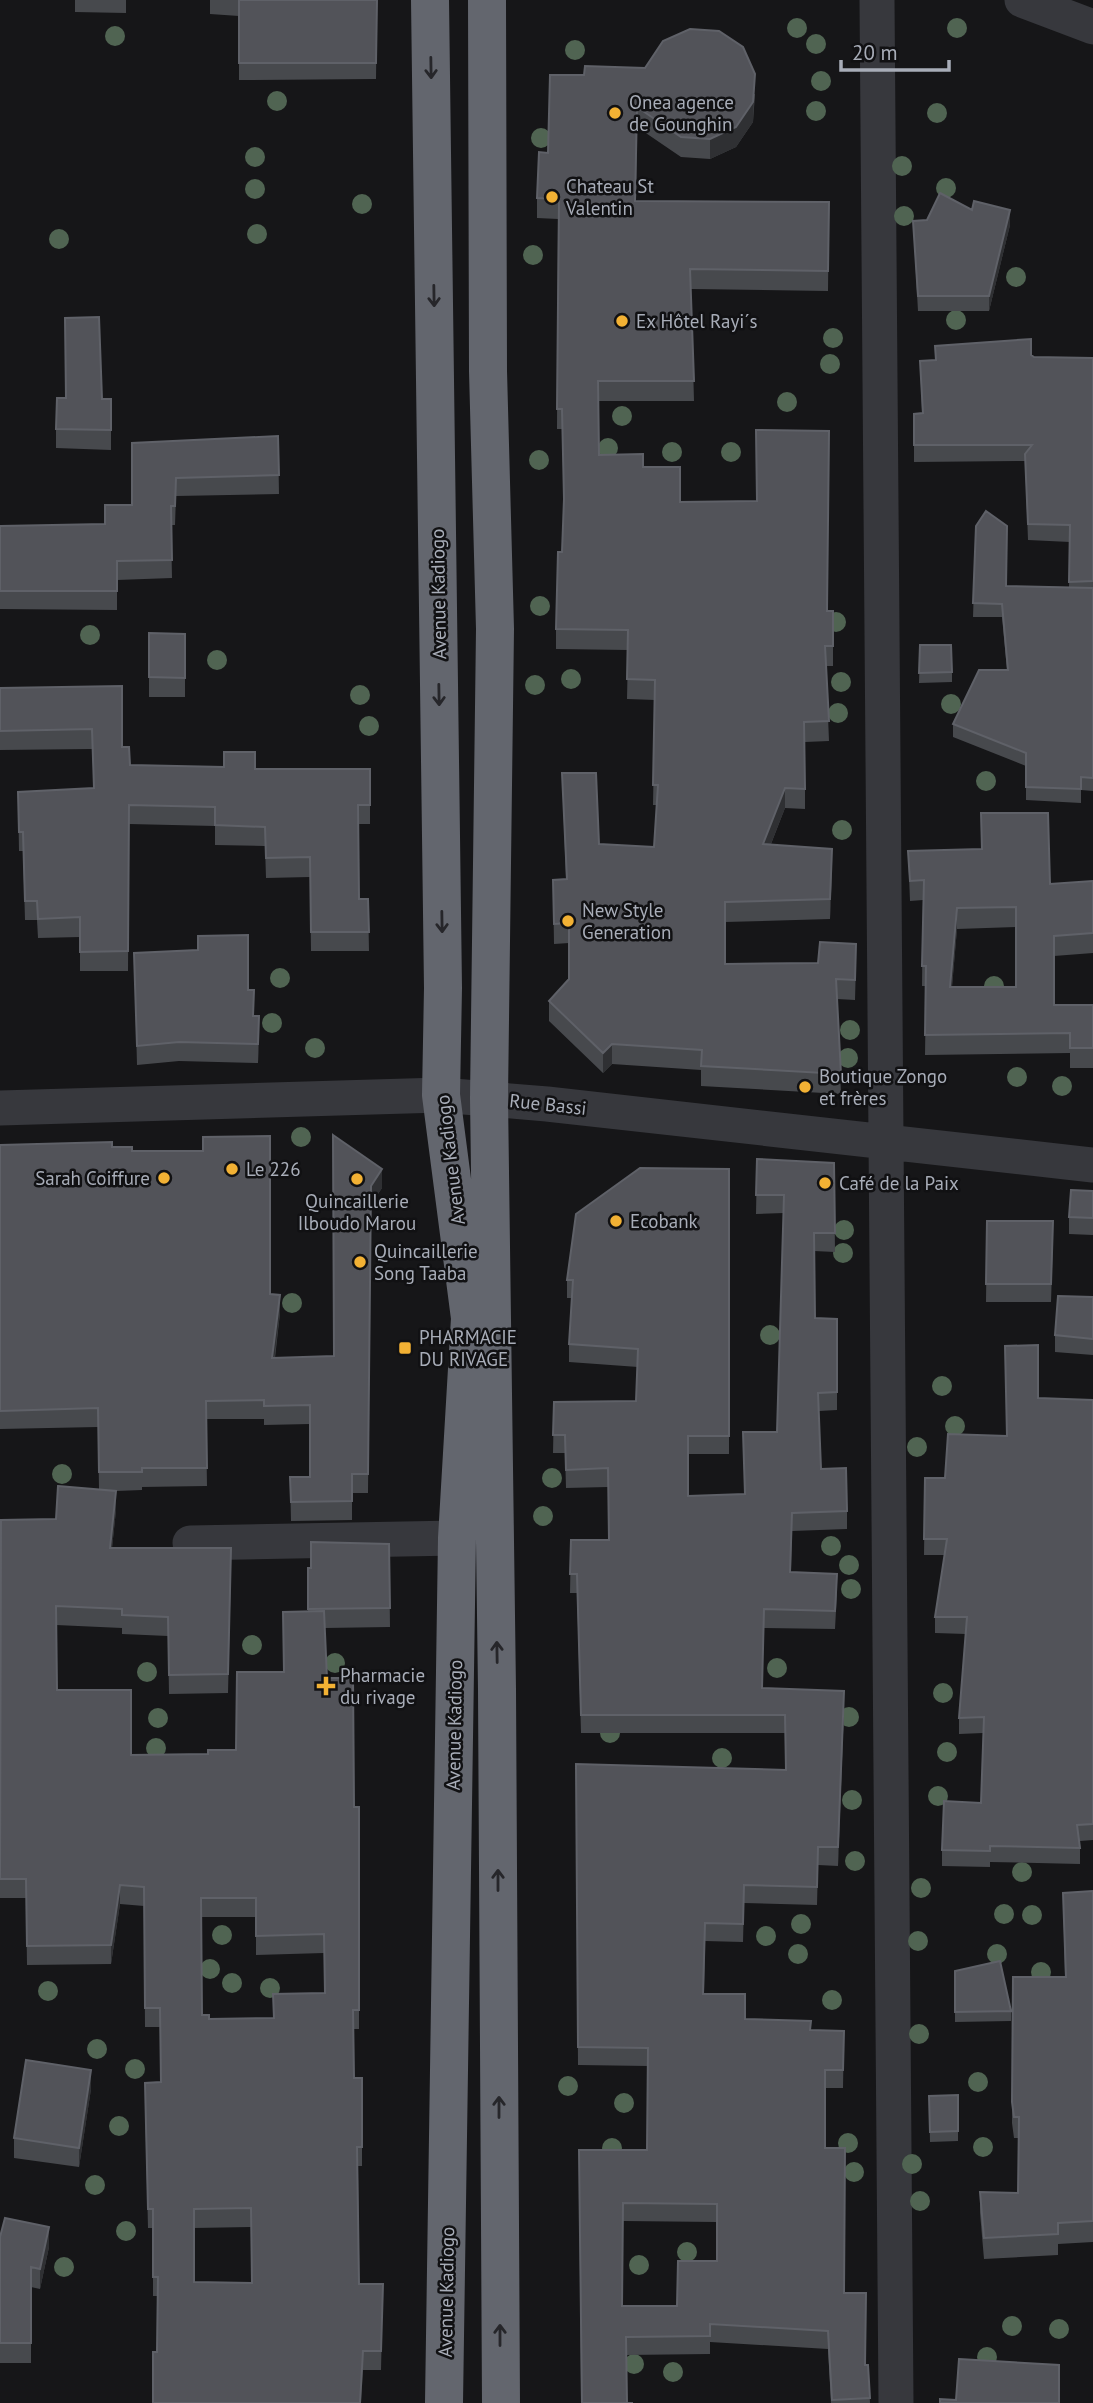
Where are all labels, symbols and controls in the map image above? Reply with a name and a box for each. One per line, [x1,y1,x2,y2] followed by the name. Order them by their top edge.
[841,28,950,72] scale bar
[852,39,898,66] text: 20 m
[424,56,438,79] one-way arrow
[629,90,734,136] place label: Onea agence de Gounghin
[607,105,623,121] marker: Onea agence de Gounghin
[565,174,654,220] place label: Chateau St Valentin
[544,189,560,205] marker: Chateau St Valentin
[427,284,441,307] one-way arrow
[636,309,758,333] place label: Ex Hôtel Rayi´s
[614,313,630,329] marker: Ex Hôtel Rayi´s
[425,528,451,660] street label: Avenue Kadiogo
[432,683,446,706] one-way arrow
[582,898,671,944] place label: New Style Generation
[436,910,449,933] one-way arrow
[560,913,576,929] marker: New Style Generation
[819,1064,947,1110] place label: Boutique Zongo et frères
[797,1079,813,1095] marker: Boutique Zongo et frères
[508,1088,588,1120] street label: Rue Bassi
[430,1094,470,1226] street label: Avenue Kadiogo
[246,1157,301,1181] place label: Le 226
[224,1161,240,1177] marker: Le 226
[35,1166,150,1190] place label: Sarah Coiffure
[156,1170,172,1186] marker: Sarah Coiffure
[349,1171,365,1187] marker: Quincaillerie Ilboudo Marou
[839,1171,959,1195] place label: Café de la Paix
[817,1175,833,1191] marker: Café de la Paix
[298,1189,416,1235] place label: Quincaillerie Ilboudo Marou
[630,1209,698,1233] place label: Ecobank
[608,1213,624,1229] marker: Ecobank
[374,1239,478,1285] place label: Quincaillerie Song Taaba
[352,1254,368,1270] marker: Quincaillerie Song Taaba
[419,1325,517,1371] place label: PHARMACIE DU RIVAGE
[397,1340,413,1356] marker: PHARMACIE DU RIVAGE
[490,1641,504,1664] one-way arrow
[441,1659,467,1791] street label: Avenue Kadiogo
[340,1663,425,1709] place label: Pharmacie du rivage
[318,1678,334,1694] marker: Pharmacie du rivage
[491,1869,505,1892] one-way arrow
[492,2096,506,2119] one-way arrow
[433,2226,459,2358] street label: Avenue Kadiogo
[494,2324,507,2347] one-way arrow

